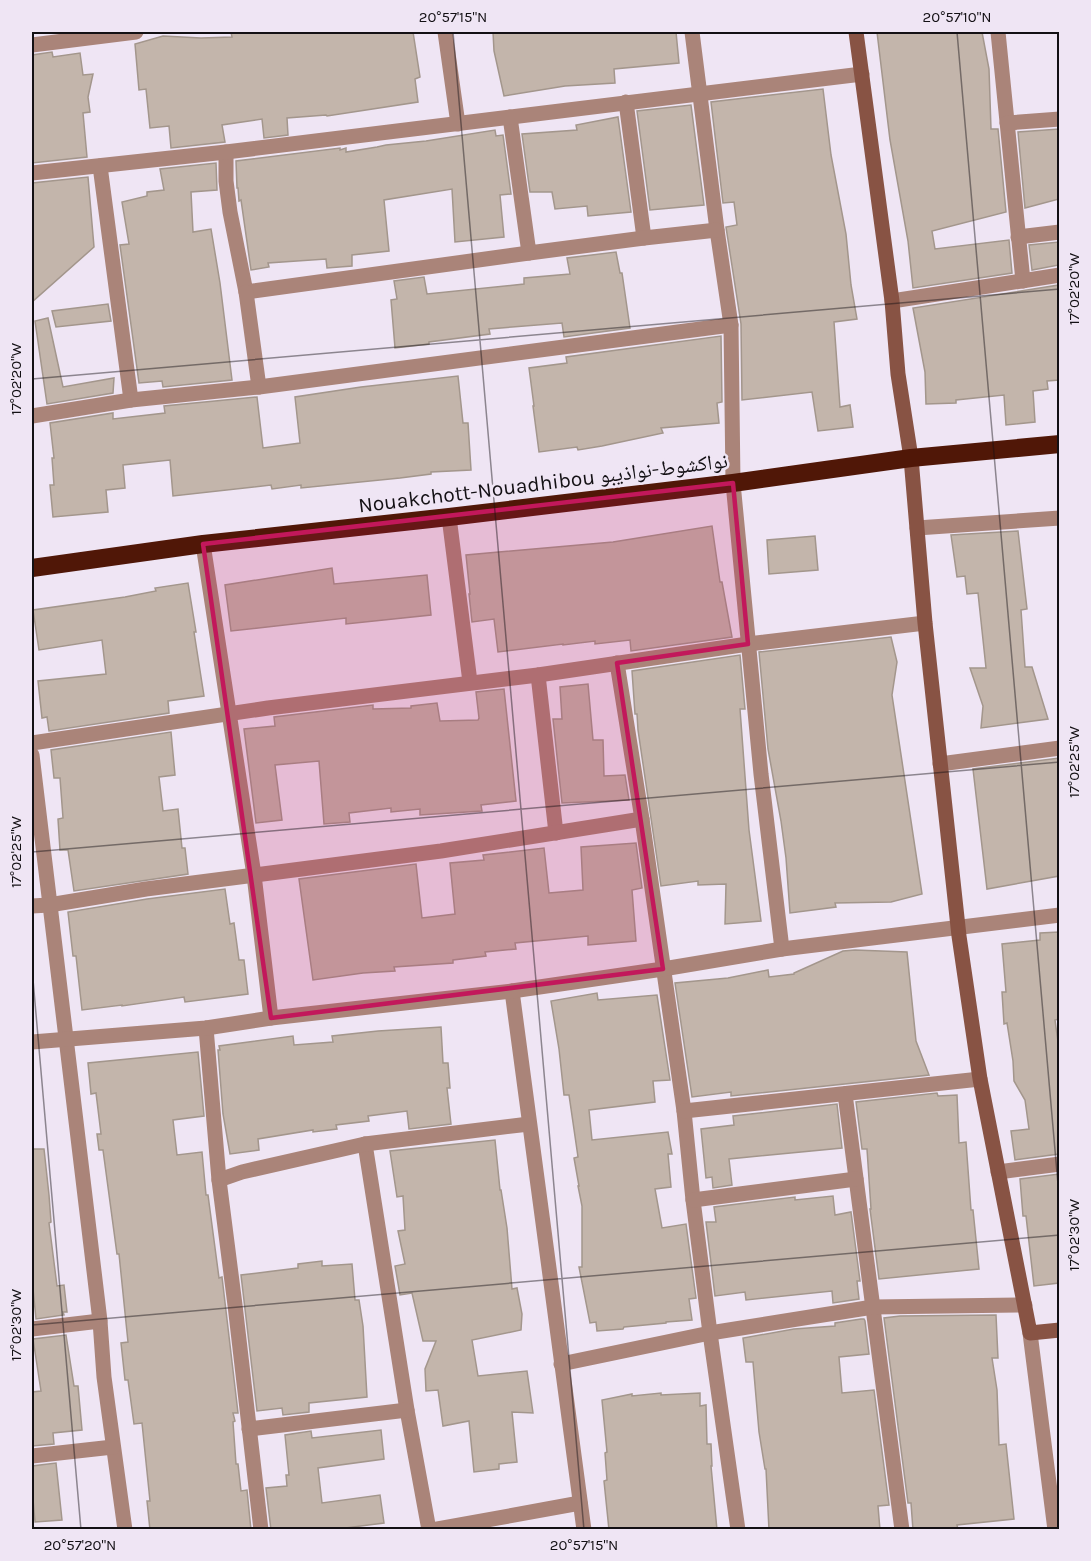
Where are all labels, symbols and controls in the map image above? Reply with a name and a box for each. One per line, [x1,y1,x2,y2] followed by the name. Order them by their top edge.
[419,8,487,26] text: 20°57'15"N
[923,8,991,26] text: 20°57'10"N
[1065,252,1083,325] text: 17°02'20"W
[7,342,25,415] text: 17°02'20"W
[357,448,729,518] street label: Nouakchott-Nouadhibou نواكشوط-نواذيبو
[1065,725,1083,798] text: 17°02'25"W
[7,815,25,888] text: 17°02'25"W
[1065,1198,1083,1271] text: 17°02'30"W
[7,1288,25,1361] text: 17°02'30"W
[44,1536,116,1554] text: 20°57'20"N
[550,1536,618,1554] text: 20°57'15"N

